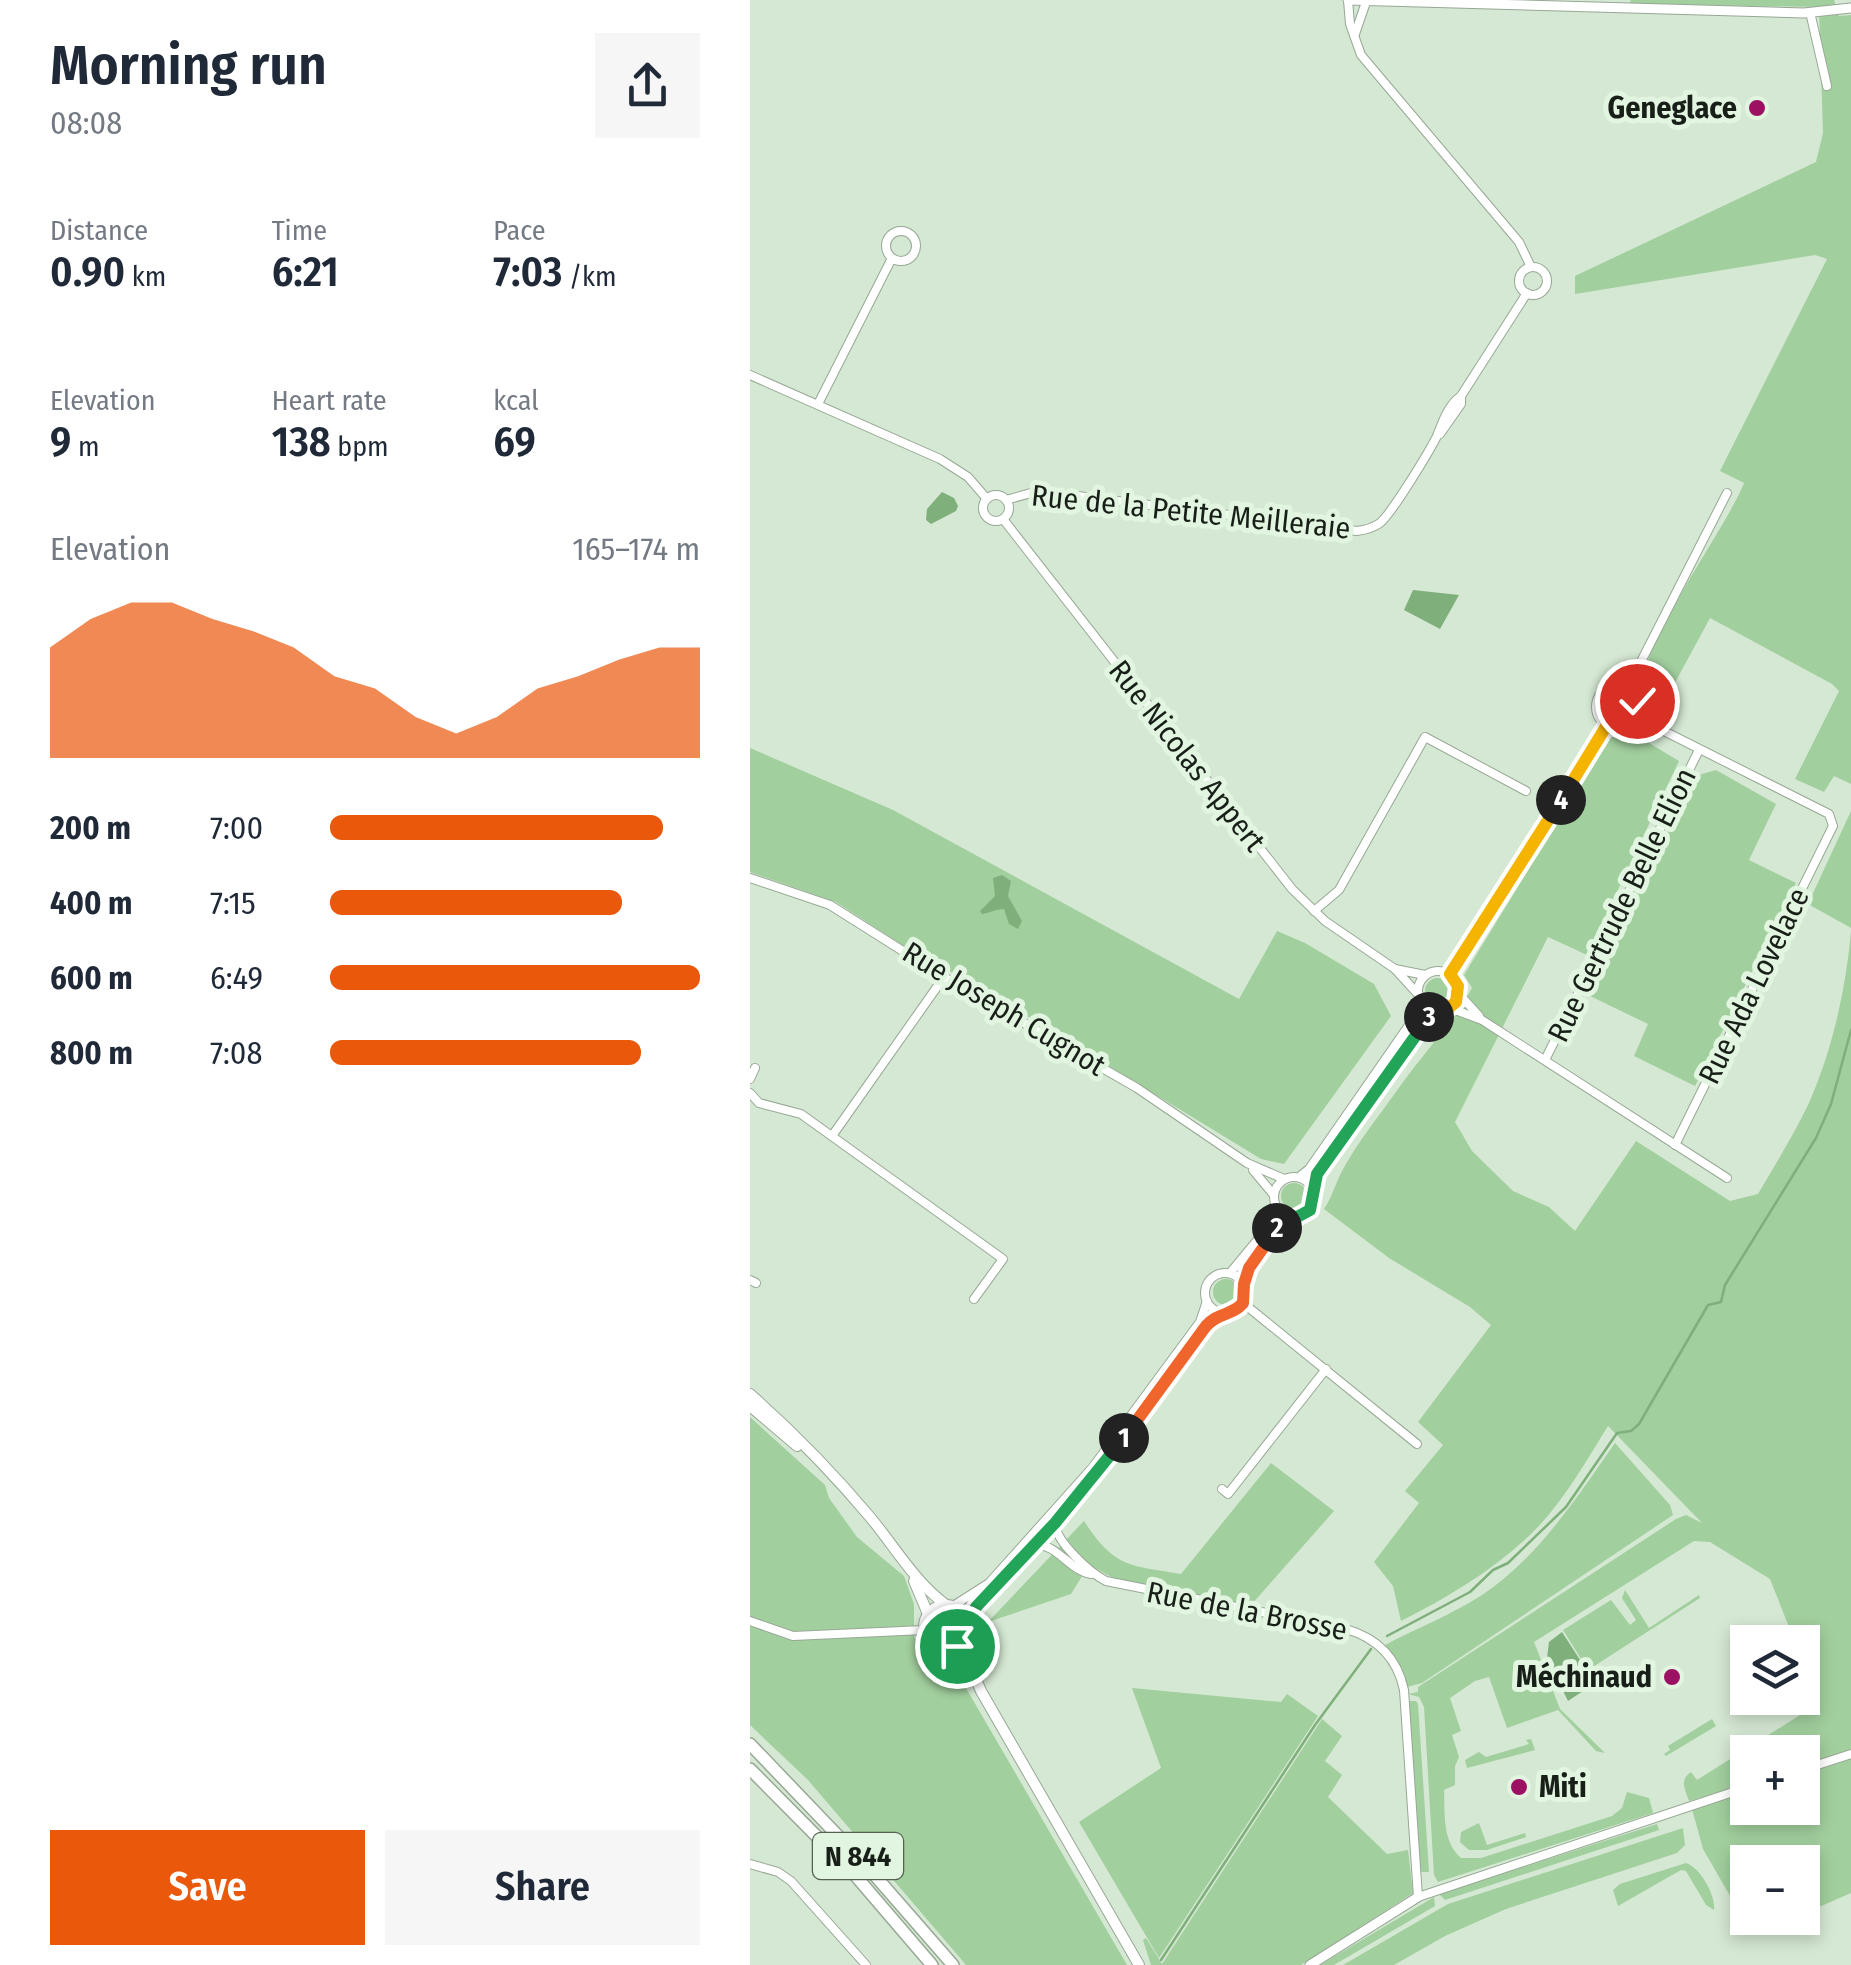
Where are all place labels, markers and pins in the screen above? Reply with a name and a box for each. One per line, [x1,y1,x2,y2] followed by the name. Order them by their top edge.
[1608,90,1737,126] place label: Geneglace
[1746,97,1768,119] marker: Geneglace
[1595,659,1680,744] pin
[1536,775,1586,825] pin: 4
[1404,992,1454,1042] pin: 3
[1252,1203,1302,1253] pin: 2
[1099,1413,1149,1463] pin: 1
[915,1604,1000,1689] pin
[1516,1659,1652,1695] place label: Méchinaud
[1661,1666,1683,1688] marker: Méchinaud
[1539,1769,1587,1805] place label: Miti
[1508,1776,1530,1798] marker: Miti

